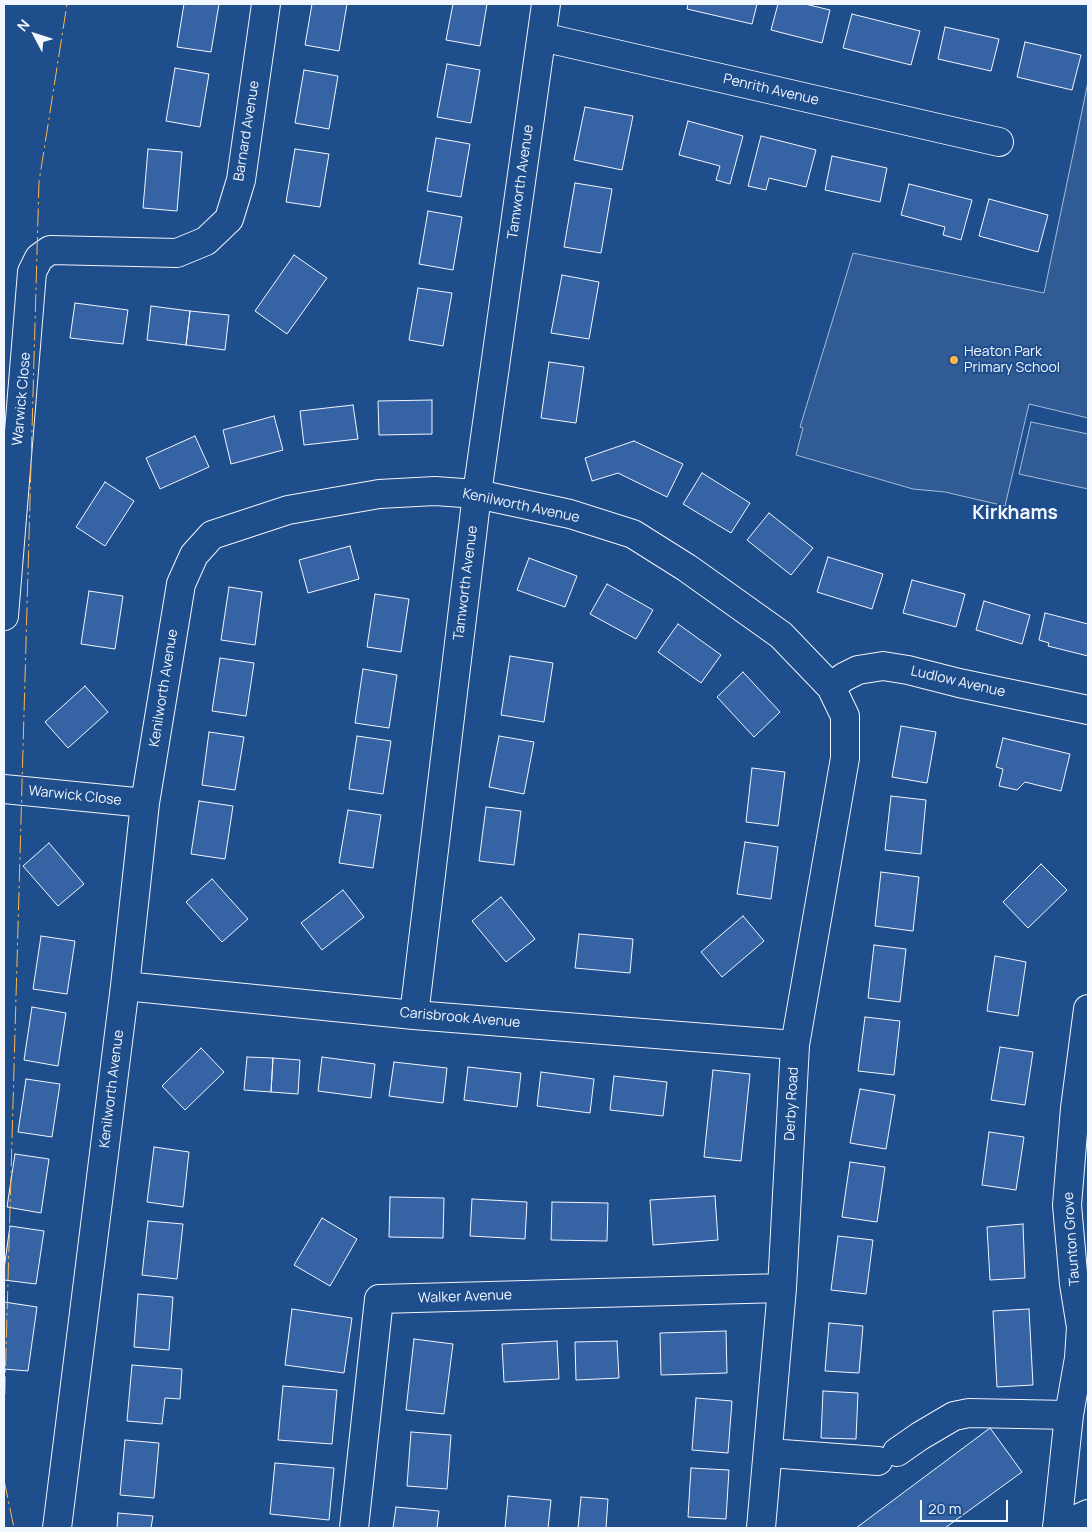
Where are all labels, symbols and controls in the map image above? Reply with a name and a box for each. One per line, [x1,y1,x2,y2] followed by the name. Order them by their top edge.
[10,10,60,60] north arrow
[13,15,34,35] text: N
[722,71,820,109] street label: Penrith Avenue
[231,80,263,182] street label: Barnard Avenue
[505,124,537,240] street label: Tamworth Avenue
[964,344,1060,377] place label: Heaton Park Primary School
[10,352,34,446] street label: Warwick Close
[948,354,960,366] marker: Heaton Park Primary School
[461,485,581,527] street label: Kenilworth Avenue
[972,503,1058,525] district label: Kirkhams
[451,525,481,641] street label: Tamworth Avenue
[146,628,182,748] street label: Kenilworth Avenue
[909,663,1007,701] street label: Ludlow Avenue
[27,783,123,809] street label: Warwick Close
[399,1004,521,1032] street label: Carisbrook Avenue
[96,1029,128,1149] street label: Kenilworth Avenue
[782,1067,802,1141] street label: Derby Road
[1060,1191,1084,1287] street label: Taunton Grove
[418,1287,512,1307] street label: Walker Avenue
[922,1490,1010,1522] scale bar
[928,1498,961,1519] text: 20 m

